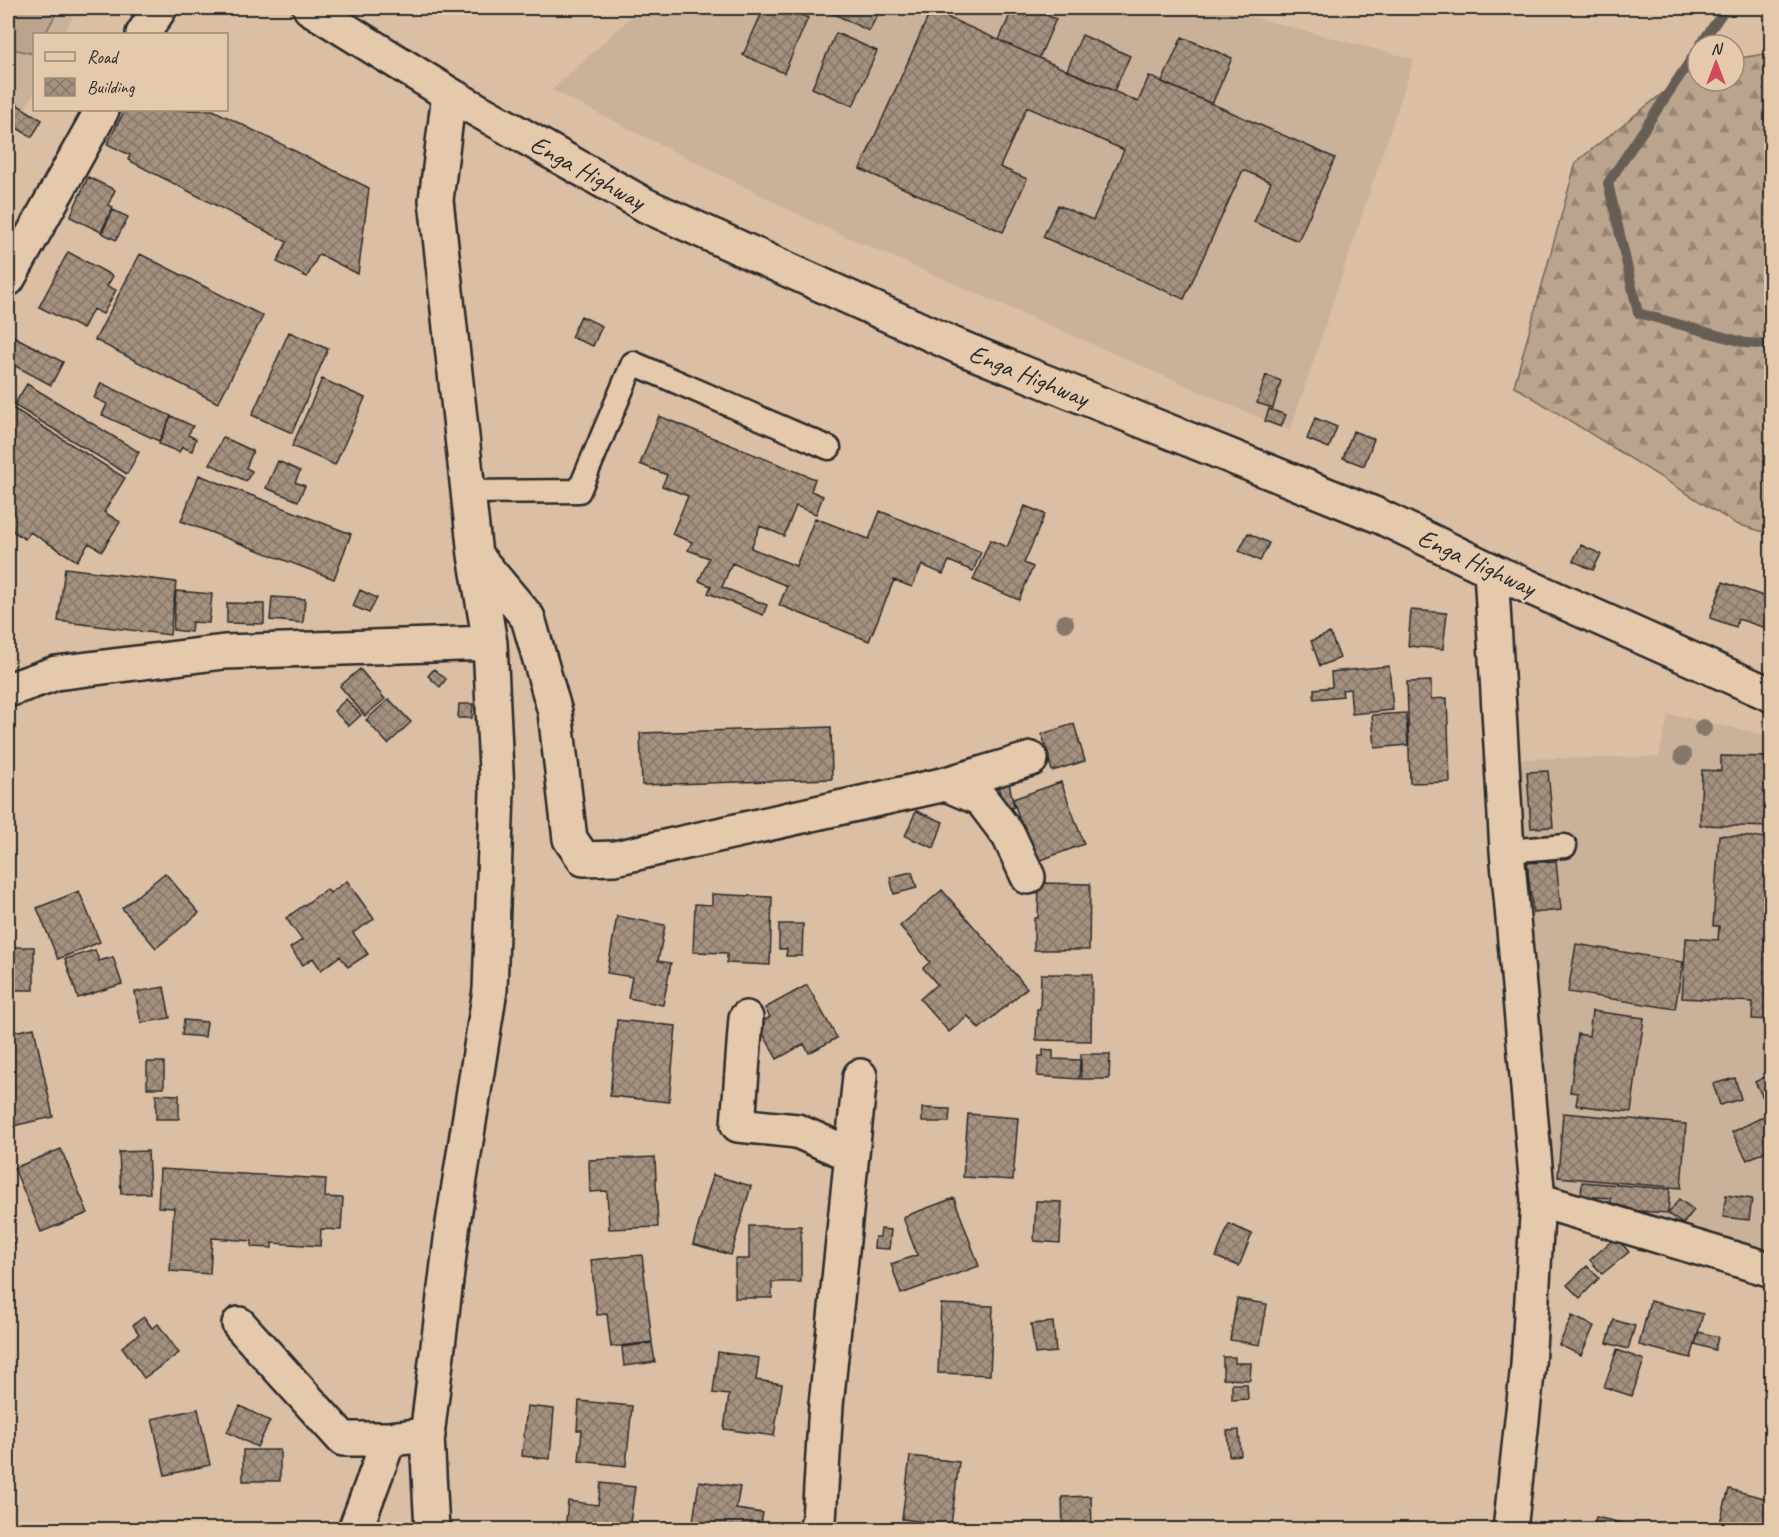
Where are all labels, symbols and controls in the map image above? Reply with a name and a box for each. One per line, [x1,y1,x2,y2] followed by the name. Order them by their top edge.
[33,33,228,111] legend
[1686,33,1746,93] north arrow
[1711,39,1724,59] text: N
[87,46,120,68] text: Road
[87,76,136,98] text: Building
[525,127,653,218] street label: Enga Highway
[964,337,1095,415] street label: Enga Highway
[1413,521,1543,605] street label: Enga Highway

